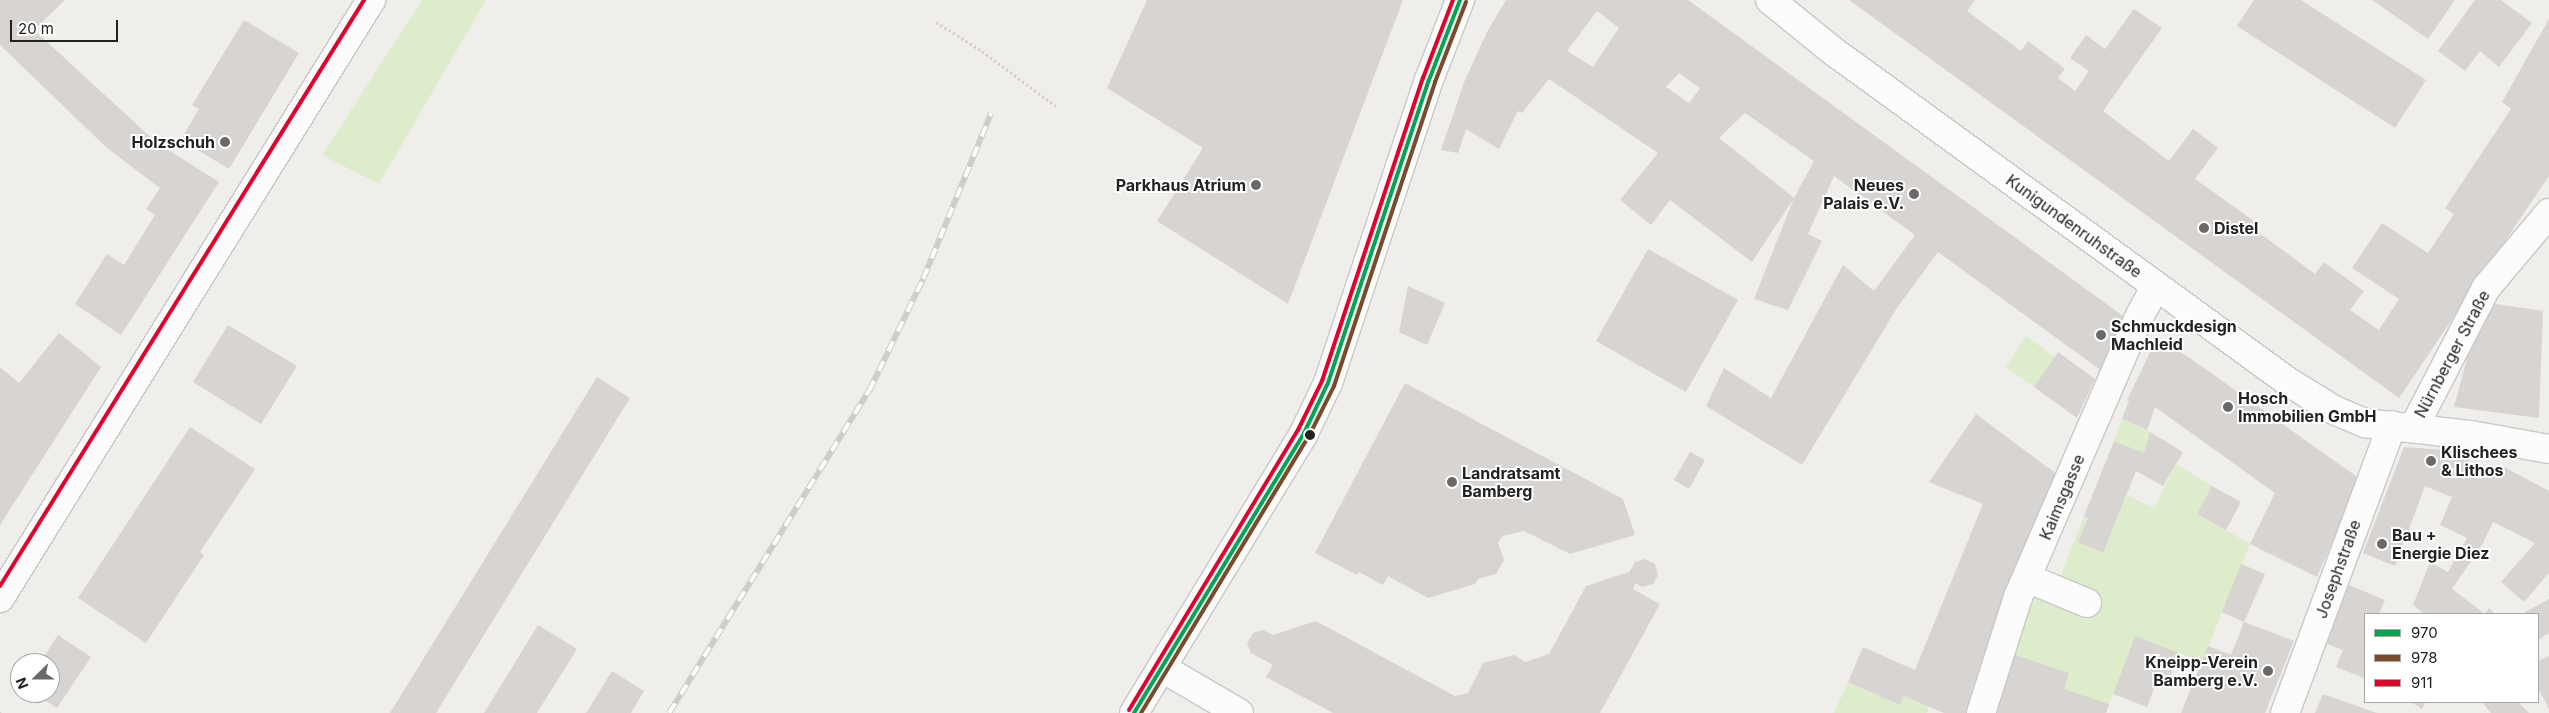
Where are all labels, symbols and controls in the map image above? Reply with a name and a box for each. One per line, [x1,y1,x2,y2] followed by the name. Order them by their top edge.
[12,10,120,42] scale bar
[18,19,54,38] text: 20 m
[131,132,215,152] place label: Holzschuh
[219,136,231,148] marker: Holzschuh
[2002,170,2146,282] street label: Kunigundenruhstraße
[1116,175,1246,195] place label: Parkhaus Atrium
[1823,175,1904,213] place label: Neues Palais e.V.
[1250,179,1262,191] marker: Parkhaus Atrium
[1908,188,1920,200] marker: Neues Palais e.V.
[2214,218,2258,238] place label: Distel
[2198,222,2210,234] marker: Distel
[2410,287,2494,421] street label: Nürnberger Straße
[2111,316,2237,354] place label: Schmuckdesign Machleid
[2095,329,2107,341] marker: Schmuckdesign Machleid
[2238,388,2377,426] place label: Hosch Immobilien GmbH
[2222,401,2234,413] marker: Hosch Immobilien GmbH
[1305,430,1315,440] unlabelled marker
[2441,442,2518,480] place label: Klischees & Lithos
[2035,451,2089,543] street label: Kaimsgasse
[2425,455,2437,467] marker: Klischees & Lithos
[1462,463,1560,501] place label: Landratsamt Bamberg
[1446,476,1458,488] marker: Landratsamt Bamberg
[2311,517,2365,621] street label: Josephstraße
[2392,525,2489,563] place label: Bau + Energie Diez
[2376,538,2388,550] marker: Bau + Energie Diez
[2364,613,2539,703] legend
[2411,623,2438,642] text: 970
[2411,648,2438,667] text: 978
[2145,652,2258,690] place label: Kneipp-Verein Bamberg e.V.
[10,653,60,703] north arrow
[2262,665,2274,677] marker: Kneipp-Verein Bamberg e.V.
[2411,673,2433,692] text: 911
[12,675,31,692] text: N

